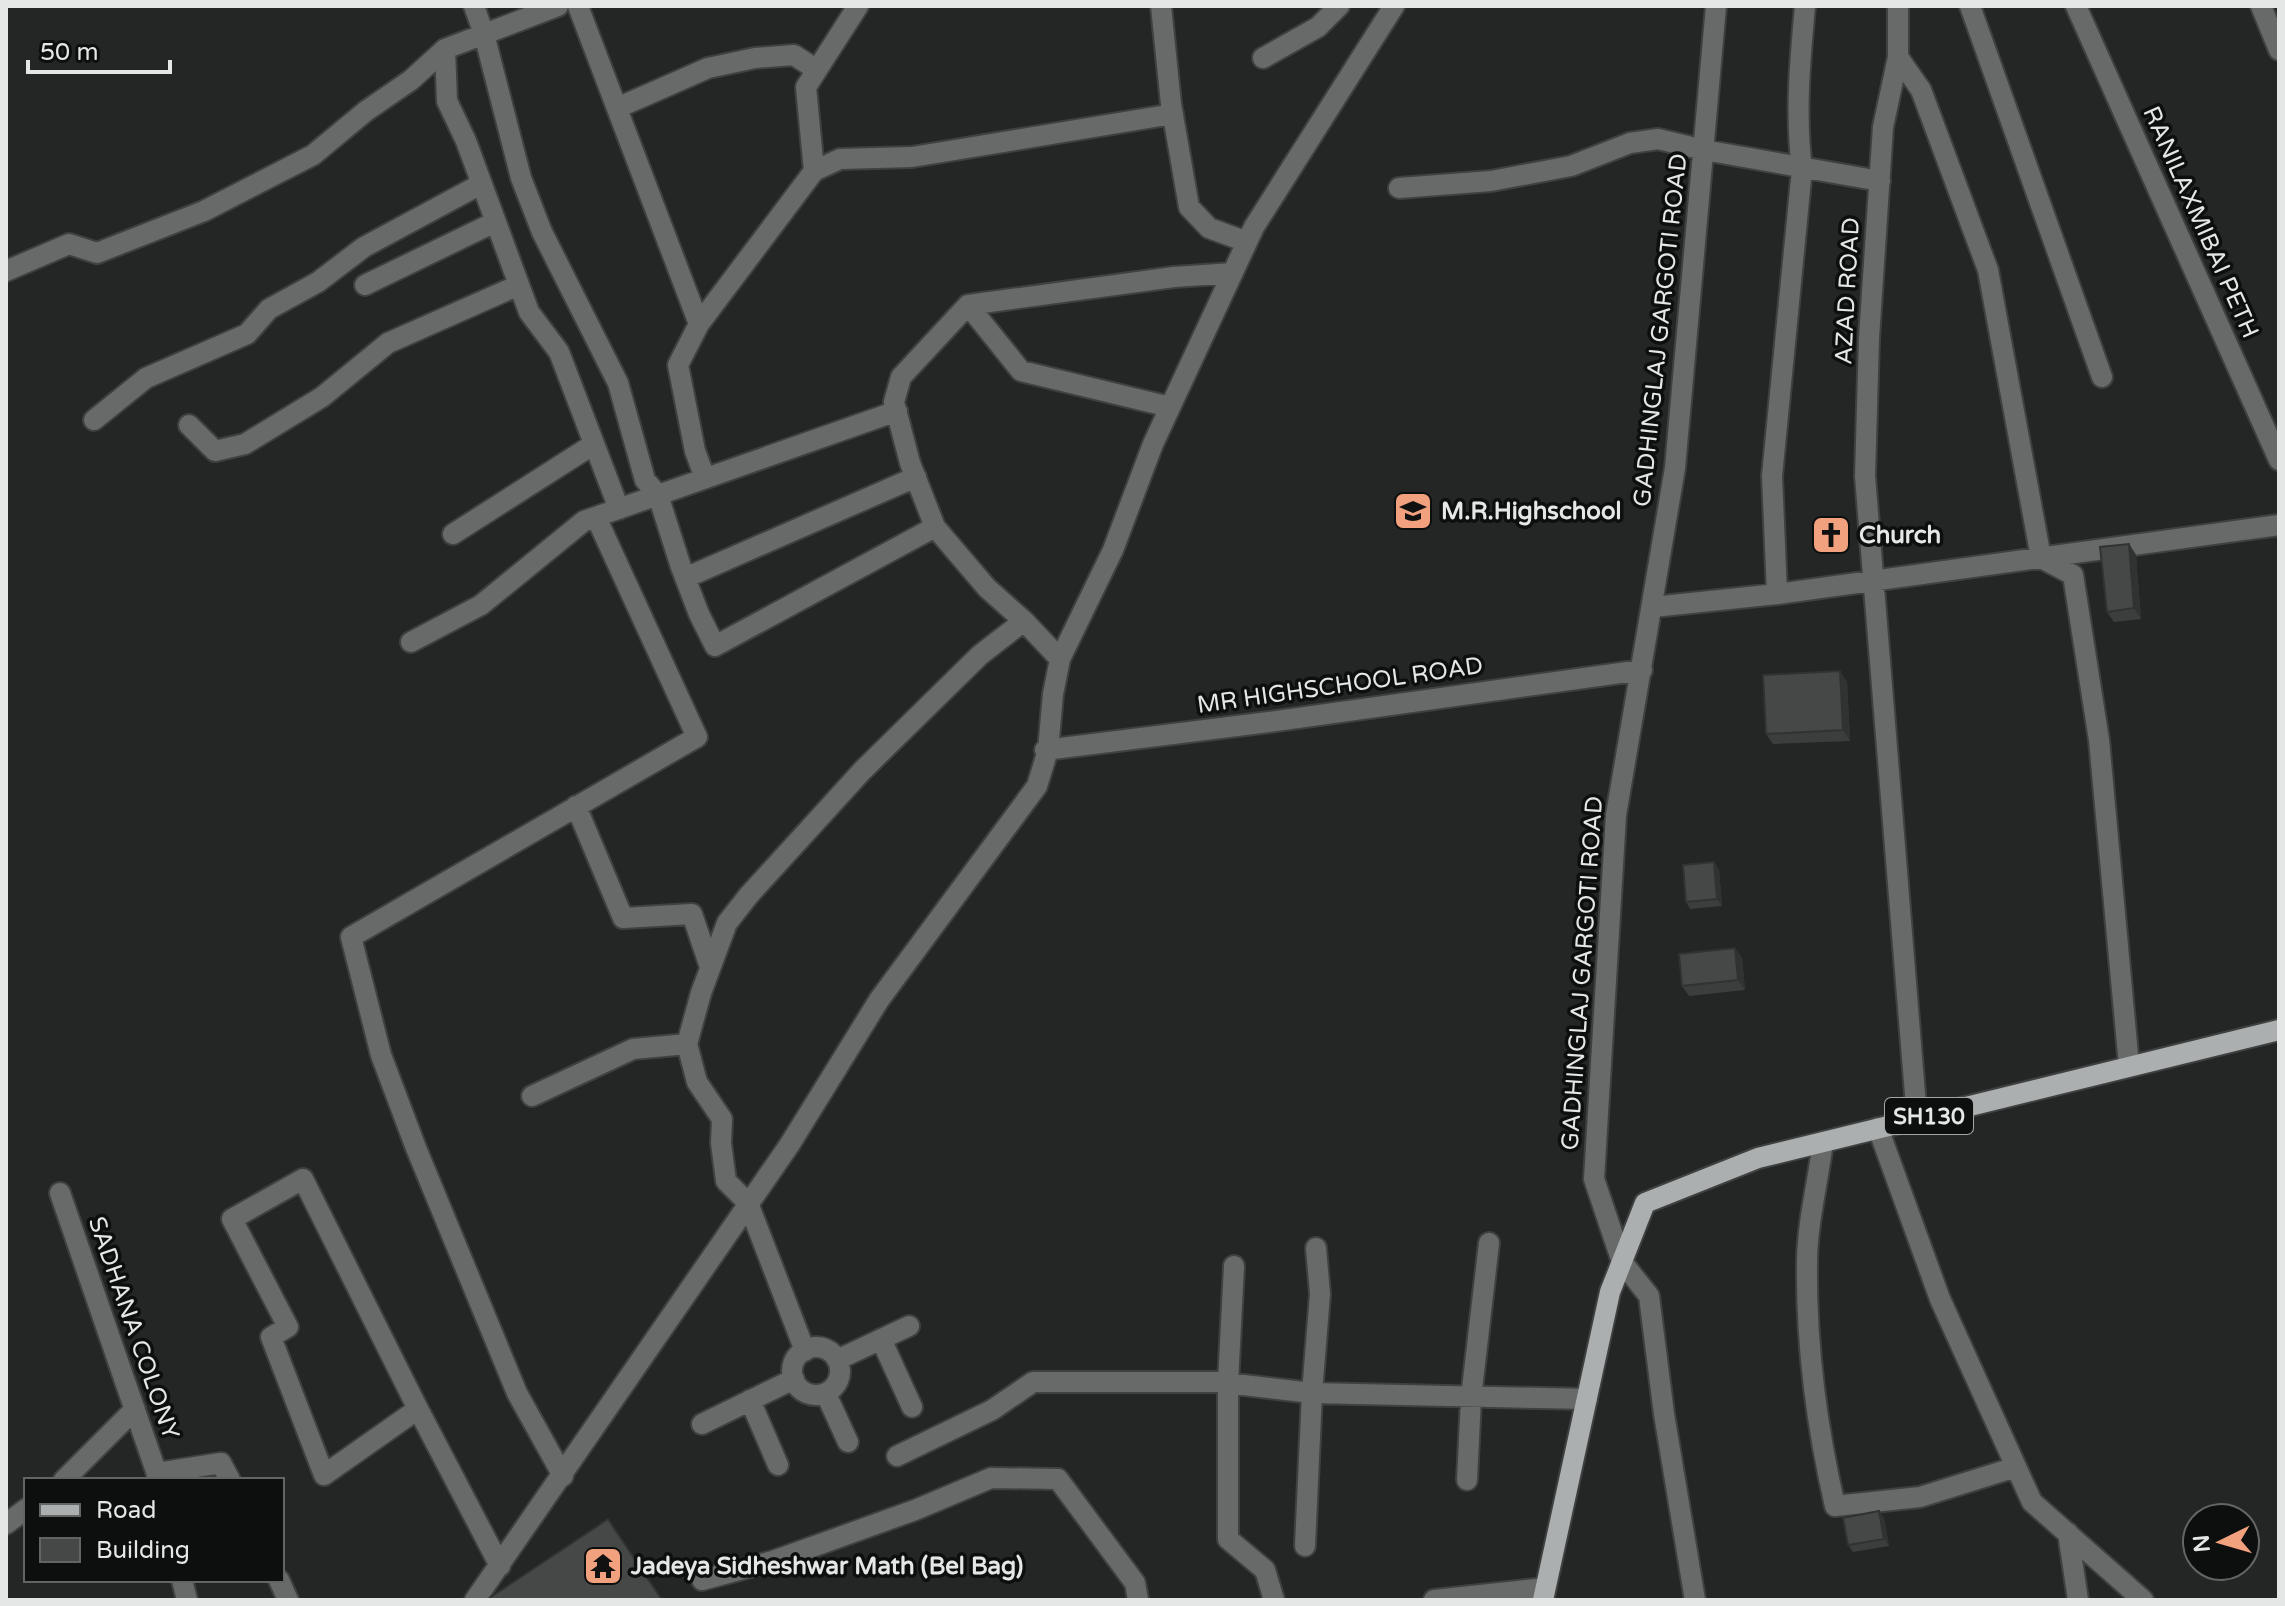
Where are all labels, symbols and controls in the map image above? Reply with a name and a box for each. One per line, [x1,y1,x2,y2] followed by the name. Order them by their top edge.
[28,24,170,74] scale bar
[40,38,98,67] text: 50 m
[2136,102,2265,343] street label: RANILAXMIBAI PETH
[1628,152,1693,508] street label: GADHINGLAJ GARGOTI ROAD
[1829,217,1866,365] street label: AZAD ROAD
[1392,490,1434,532] school or university icon: M.R.Highschool
[1441,497,1621,526] place label: M.R.Highschool
[1810,514,1852,556] church icon: Church
[1859,521,1941,550] place label: Church
[1195,651,1485,720] street label: MR HIGHSCHOOL ROAD
[1556,795,1609,1151] street label: GADHINGLAJ GARGOTI ROAD
[1885,1098,1973,1134] road number: SH130
[82,1213,185,1443] street label: SADHANA COLONY
[24,1478,284,1582] legend
[96,1496,156,1525] text: Road
[2181,1502,2261,1582] north arrow
[2188,1534,2216,1554] text: N
[96,1536,190,1565] text: Building
[582,1545,624,1587] temple icon: Jadeya Sidheshwar Math (Bel Bag)
[630,1552,1023,1581] place label: Jadeya Sidheshwar Math (Bel Bag)

